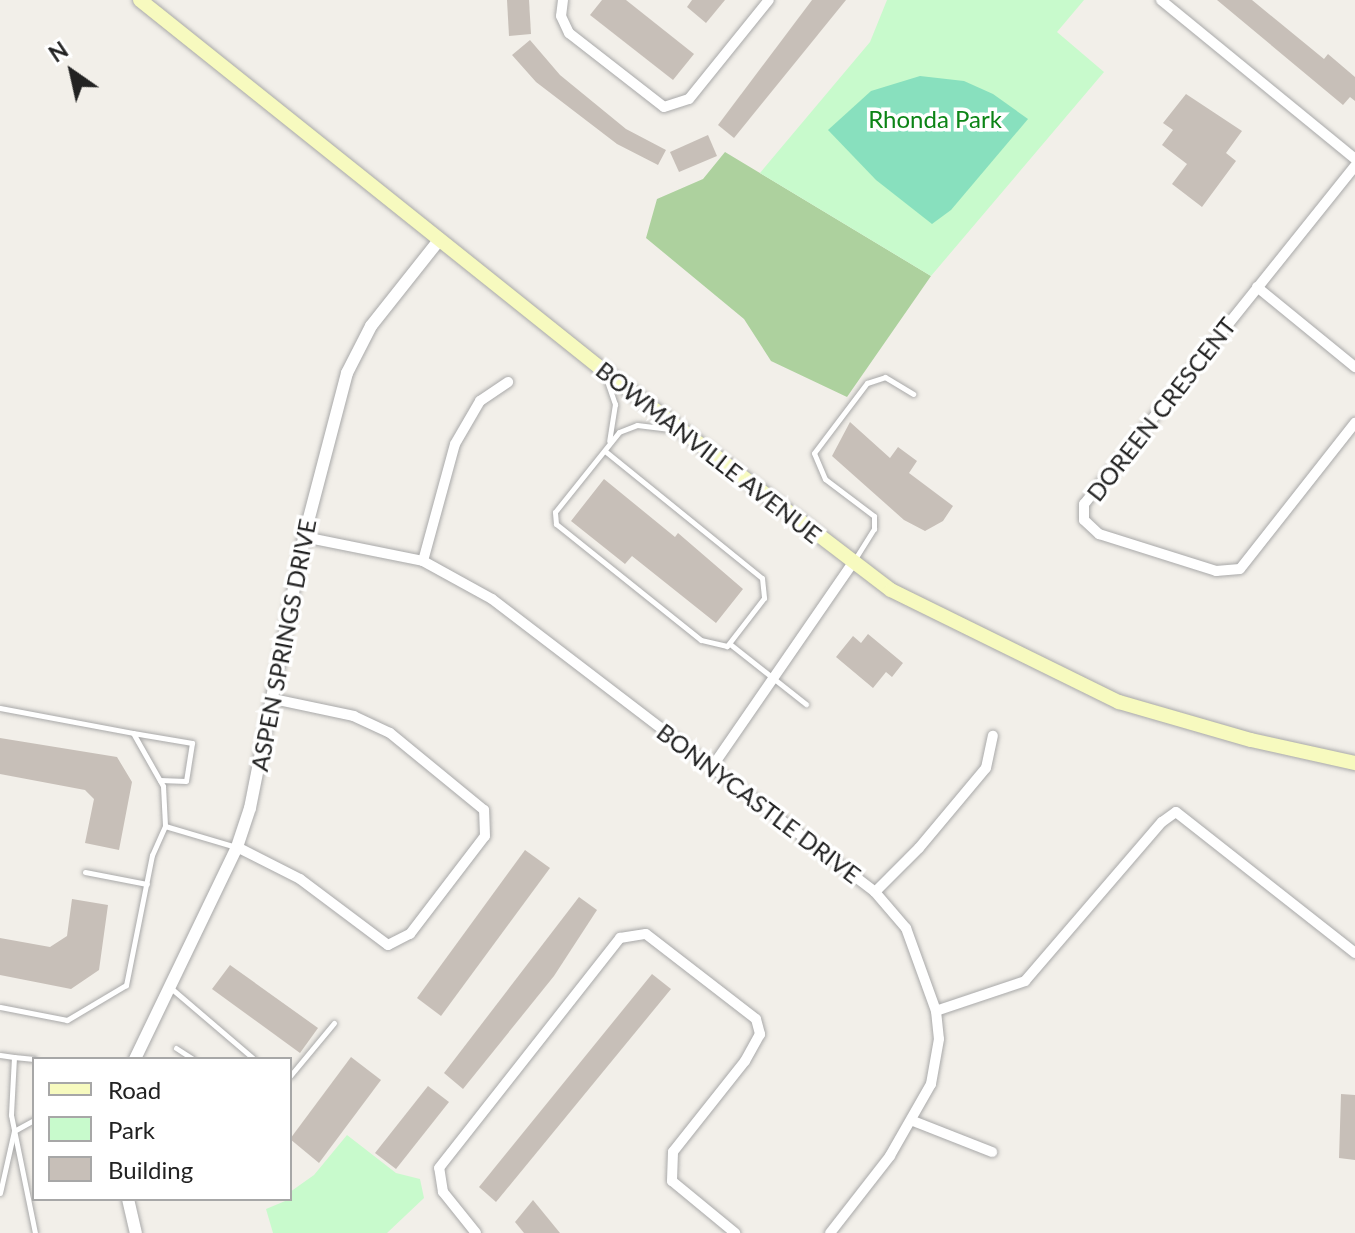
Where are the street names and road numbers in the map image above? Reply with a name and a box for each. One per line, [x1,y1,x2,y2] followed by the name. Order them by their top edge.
[1080,311,1242,507] street label: DOREEN CRESCENT
[590,355,828,549] street label: BOWMANVILLE AVENUE
[244,516,322,774] street label: ASPEN SPRINGS DRIVE
[652,717,866,889] street label: BONNYCASTLE DRIVE

